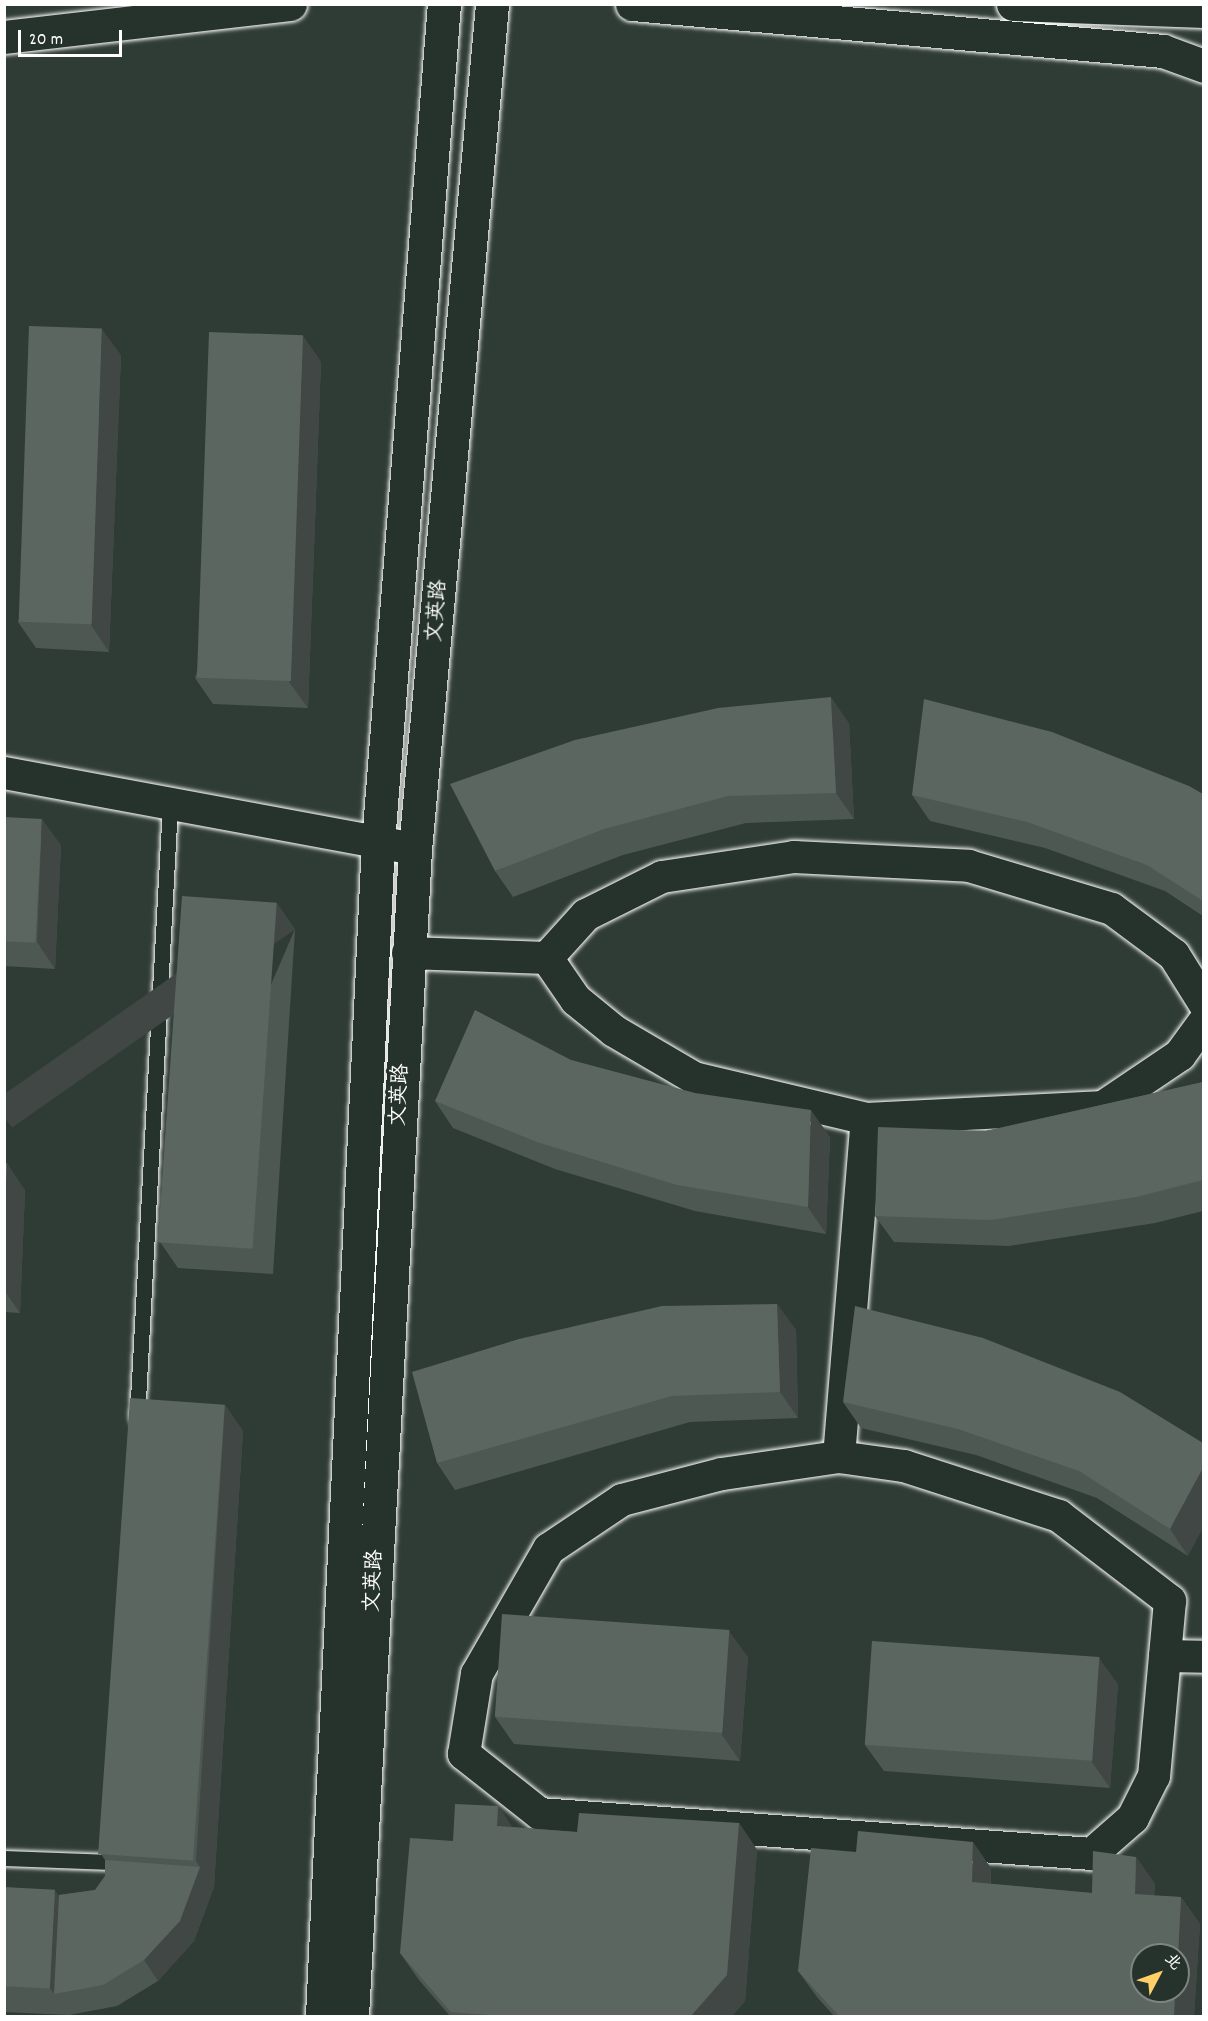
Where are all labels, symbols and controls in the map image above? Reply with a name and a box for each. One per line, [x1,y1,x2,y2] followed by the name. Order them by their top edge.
[21,18,124,56] scale bar
[29,28,63,53] text: 20 m
[423,579,453,643] street label: 文英路
[387,1063,415,1127] street label: 文英路
[361,1549,389,1613] street label: 文英路
[1130,1943,1190,2003] north arrow
[1159,1949,1186,1976] text: 北

